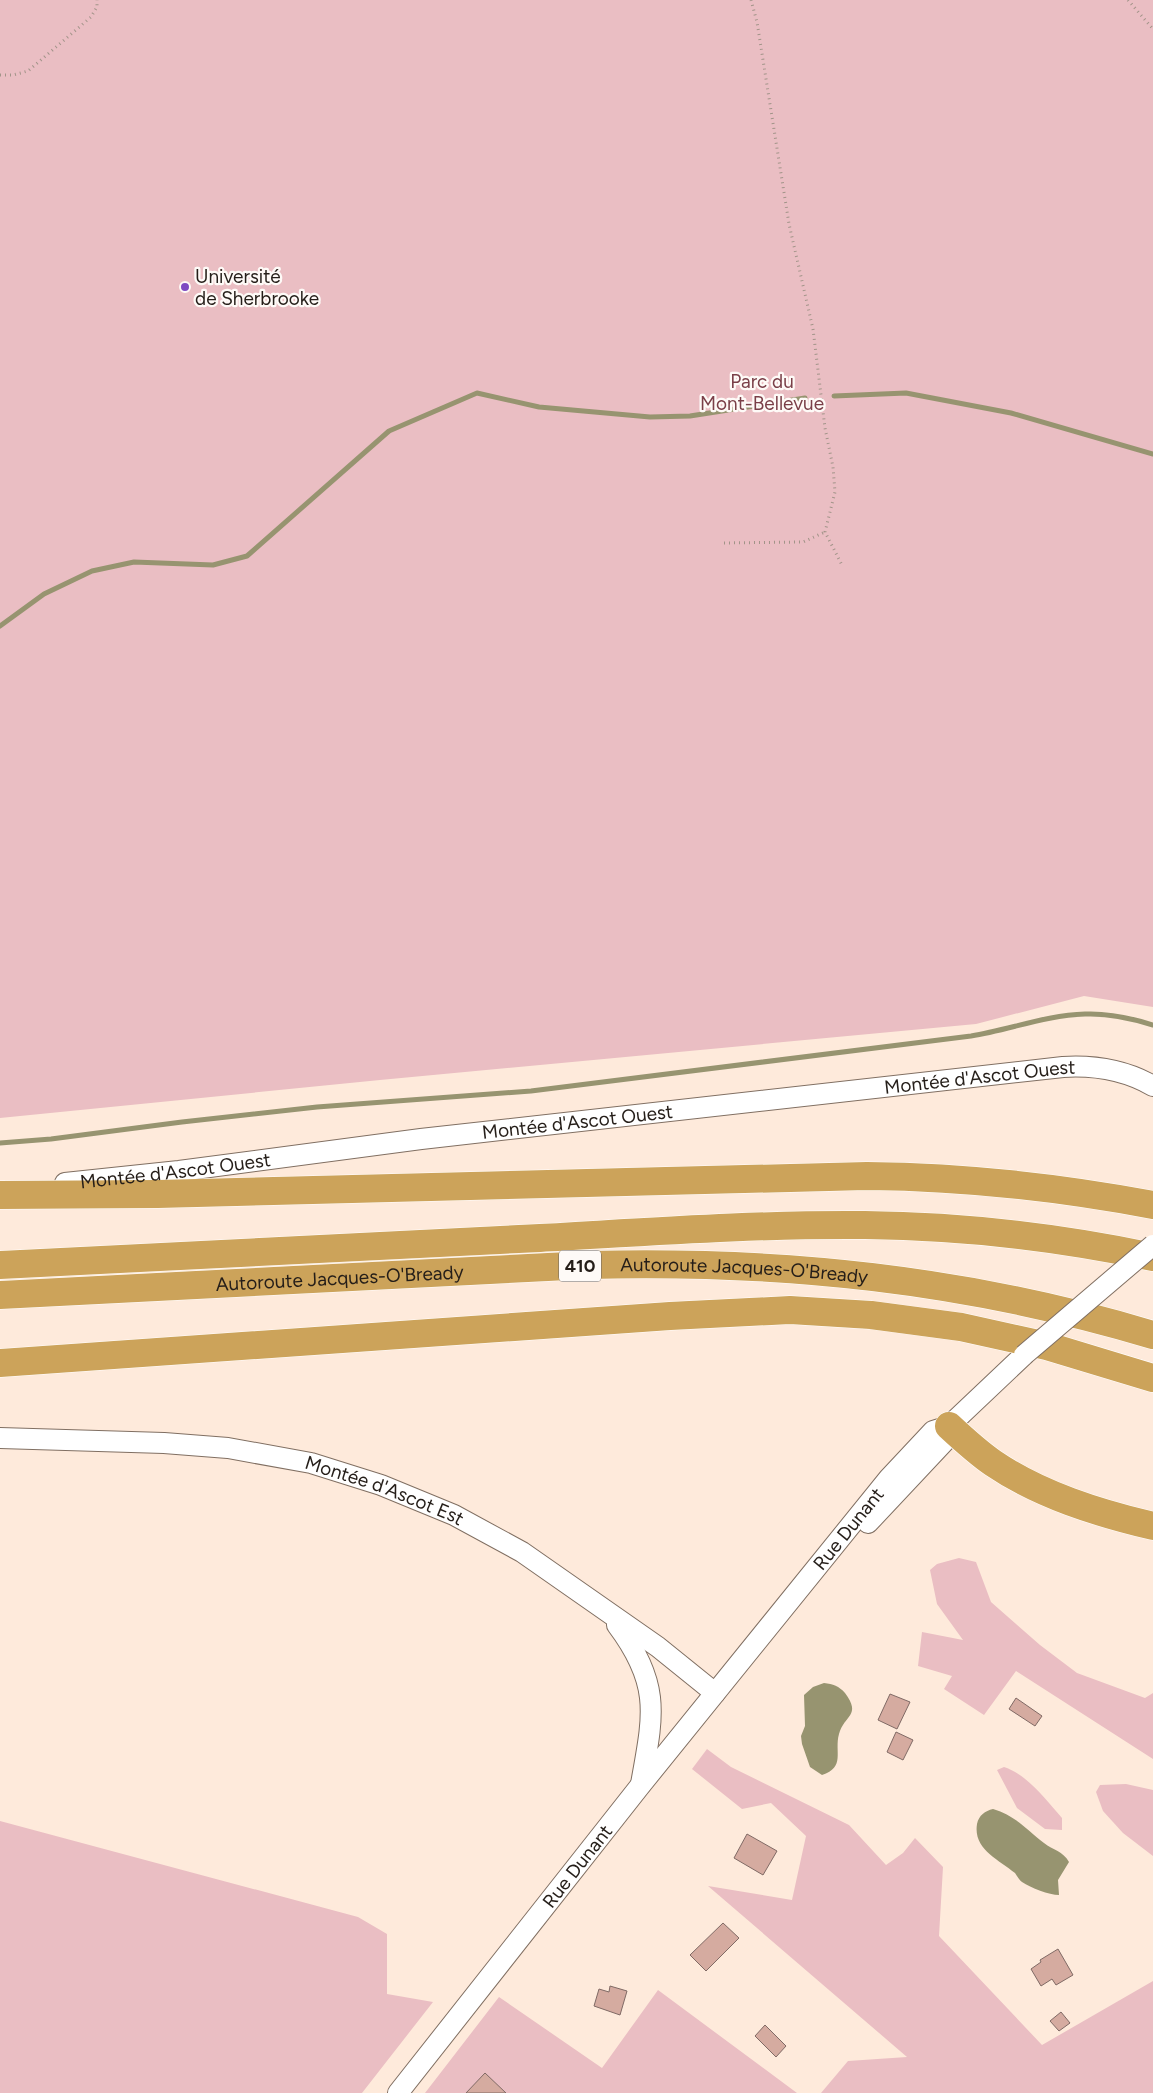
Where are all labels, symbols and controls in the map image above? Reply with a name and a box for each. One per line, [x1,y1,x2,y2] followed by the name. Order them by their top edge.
[195,265,319,310] place label: Université de Sherbrooke
[179,281,191,293] marker: Université de Sherbrooke
[700,370,824,415] park label: Parc du Mont-Bellevue
[883,1055,1076,1098] street label: Montée d'Ascot Ouest
[481,1099,674,1144] street label: Montée d'Ascot Ouest
[79,1147,272,1193] street label: Montée d'Ascot Ouest
[559,1250,601,1282] road number: 410
[620,1253,869,1288] street label: Autoroute Jacques-O'Bready
[215,1260,464,1295] street label: Autoroute Jacques-O'Bready
[302,1450,468,1530] street label: Montée d'Ascot Est
[808,1483,888,1574] street label: Rue Dunant
[537,1820,617,1912] street label: Rue Dunant

